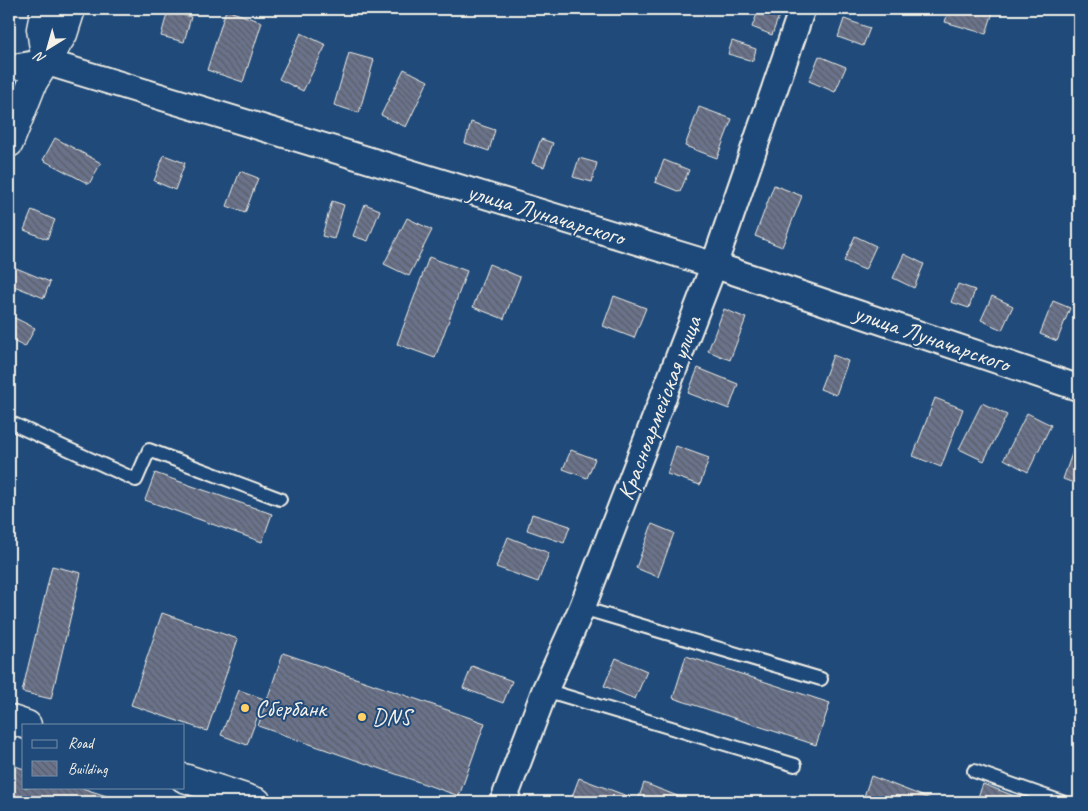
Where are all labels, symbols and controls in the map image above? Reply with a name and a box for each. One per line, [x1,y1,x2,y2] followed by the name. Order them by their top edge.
[22,22,72,72] north arrow
[30,47,49,67] text: N
[462,175,630,253] street label: улица Луначарского
[848,297,1016,379] street label: улица Луначарского
[610,310,708,504] street label: Красноармейская улица
[255,693,328,723] place label: Сбербанк
[239,702,251,714] marker: Сбербанк
[372,702,414,732] place label: DNS
[356,711,368,723] marker: DNS
[22,724,185,788] legend
[68,734,95,753] text: Road
[68,760,108,779] text: Building

